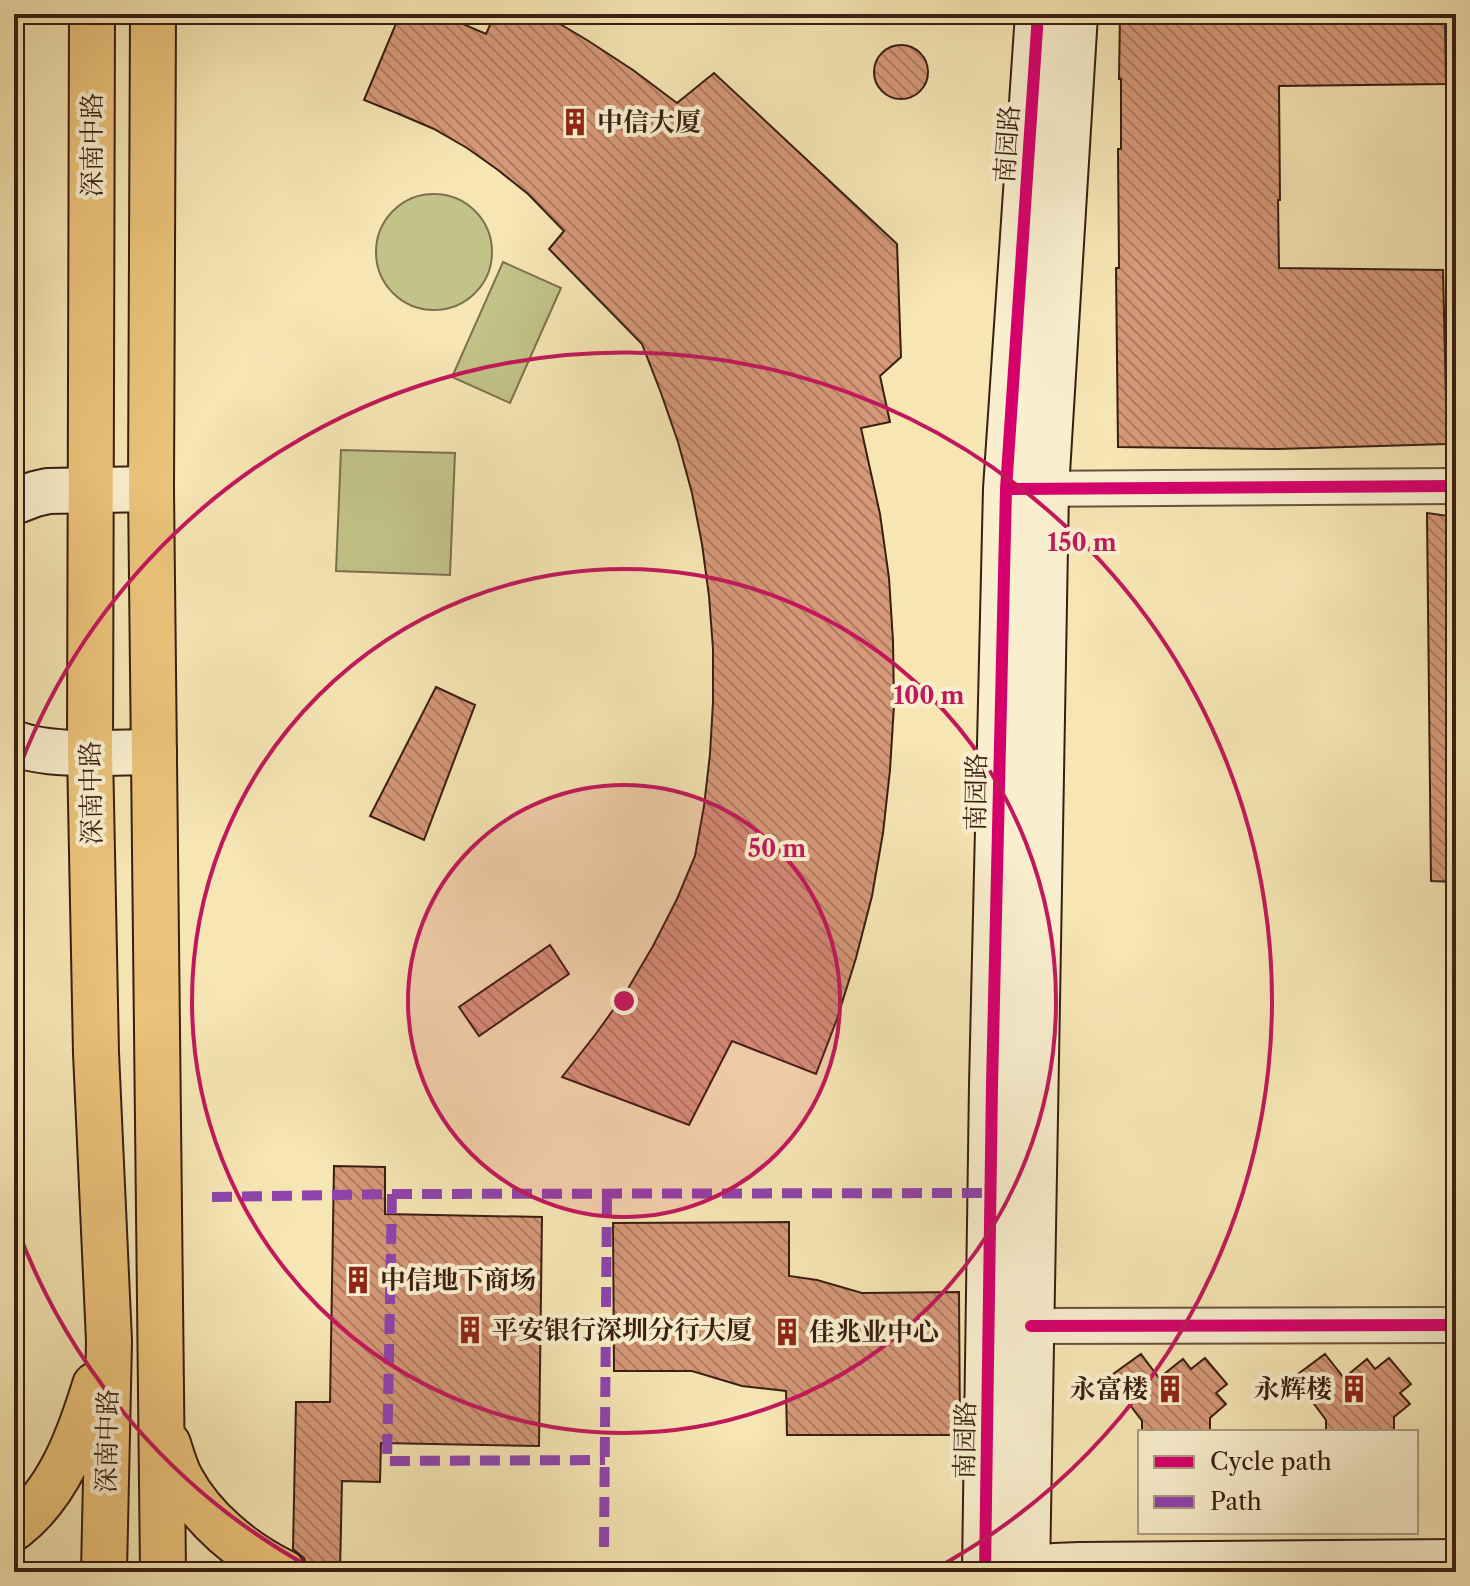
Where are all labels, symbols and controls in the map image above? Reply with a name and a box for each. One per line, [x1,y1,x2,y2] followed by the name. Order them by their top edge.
[76,93,108,197] street label: 深南中路
[988,104,1026,184] street label: 南园路
[597,106,701,138] place label: 中信大厦
[560,107,590,137] building icon: 中信大厦
[1047,528,1117,557] text: 150 m
[893,681,965,710] text: 100 m
[74,741,108,845] street label: 深南中路
[959,753,993,831] street label: 南园路
[748,834,806,863] text: 50 m
[610,987,638,1015] centre of rings
[380,1264,536,1296] place label: 中信地下商场
[343,1265,373,1295] building icon: 中信地下商场
[492,1314,752,1346] place label: 平安银行深圳分行大厦
[455,1315,485,1345] building icon: 平安银行深圳分行大厦
[809,1316,939,1348] place label: 佳兆业中心
[772,1317,802,1347] building icon: 佳兆业中心
[1070,1373,1148,1405] place label: 永富楼
[1254,1373,1332,1405] place label: 永辉楼
[1155,1374,1185,1404] building icon: 永富楼
[1339,1374,1369,1404] building icon: 永辉楼
[90,1389,124,1493] street label: 深南中路
[948,1401,982,1479] street label: 南园路
[1138,1430,1418,1534] legend
[1210,1447,1332,1476] text: Cycle path
[1210,1487,1262,1516] text: Path

